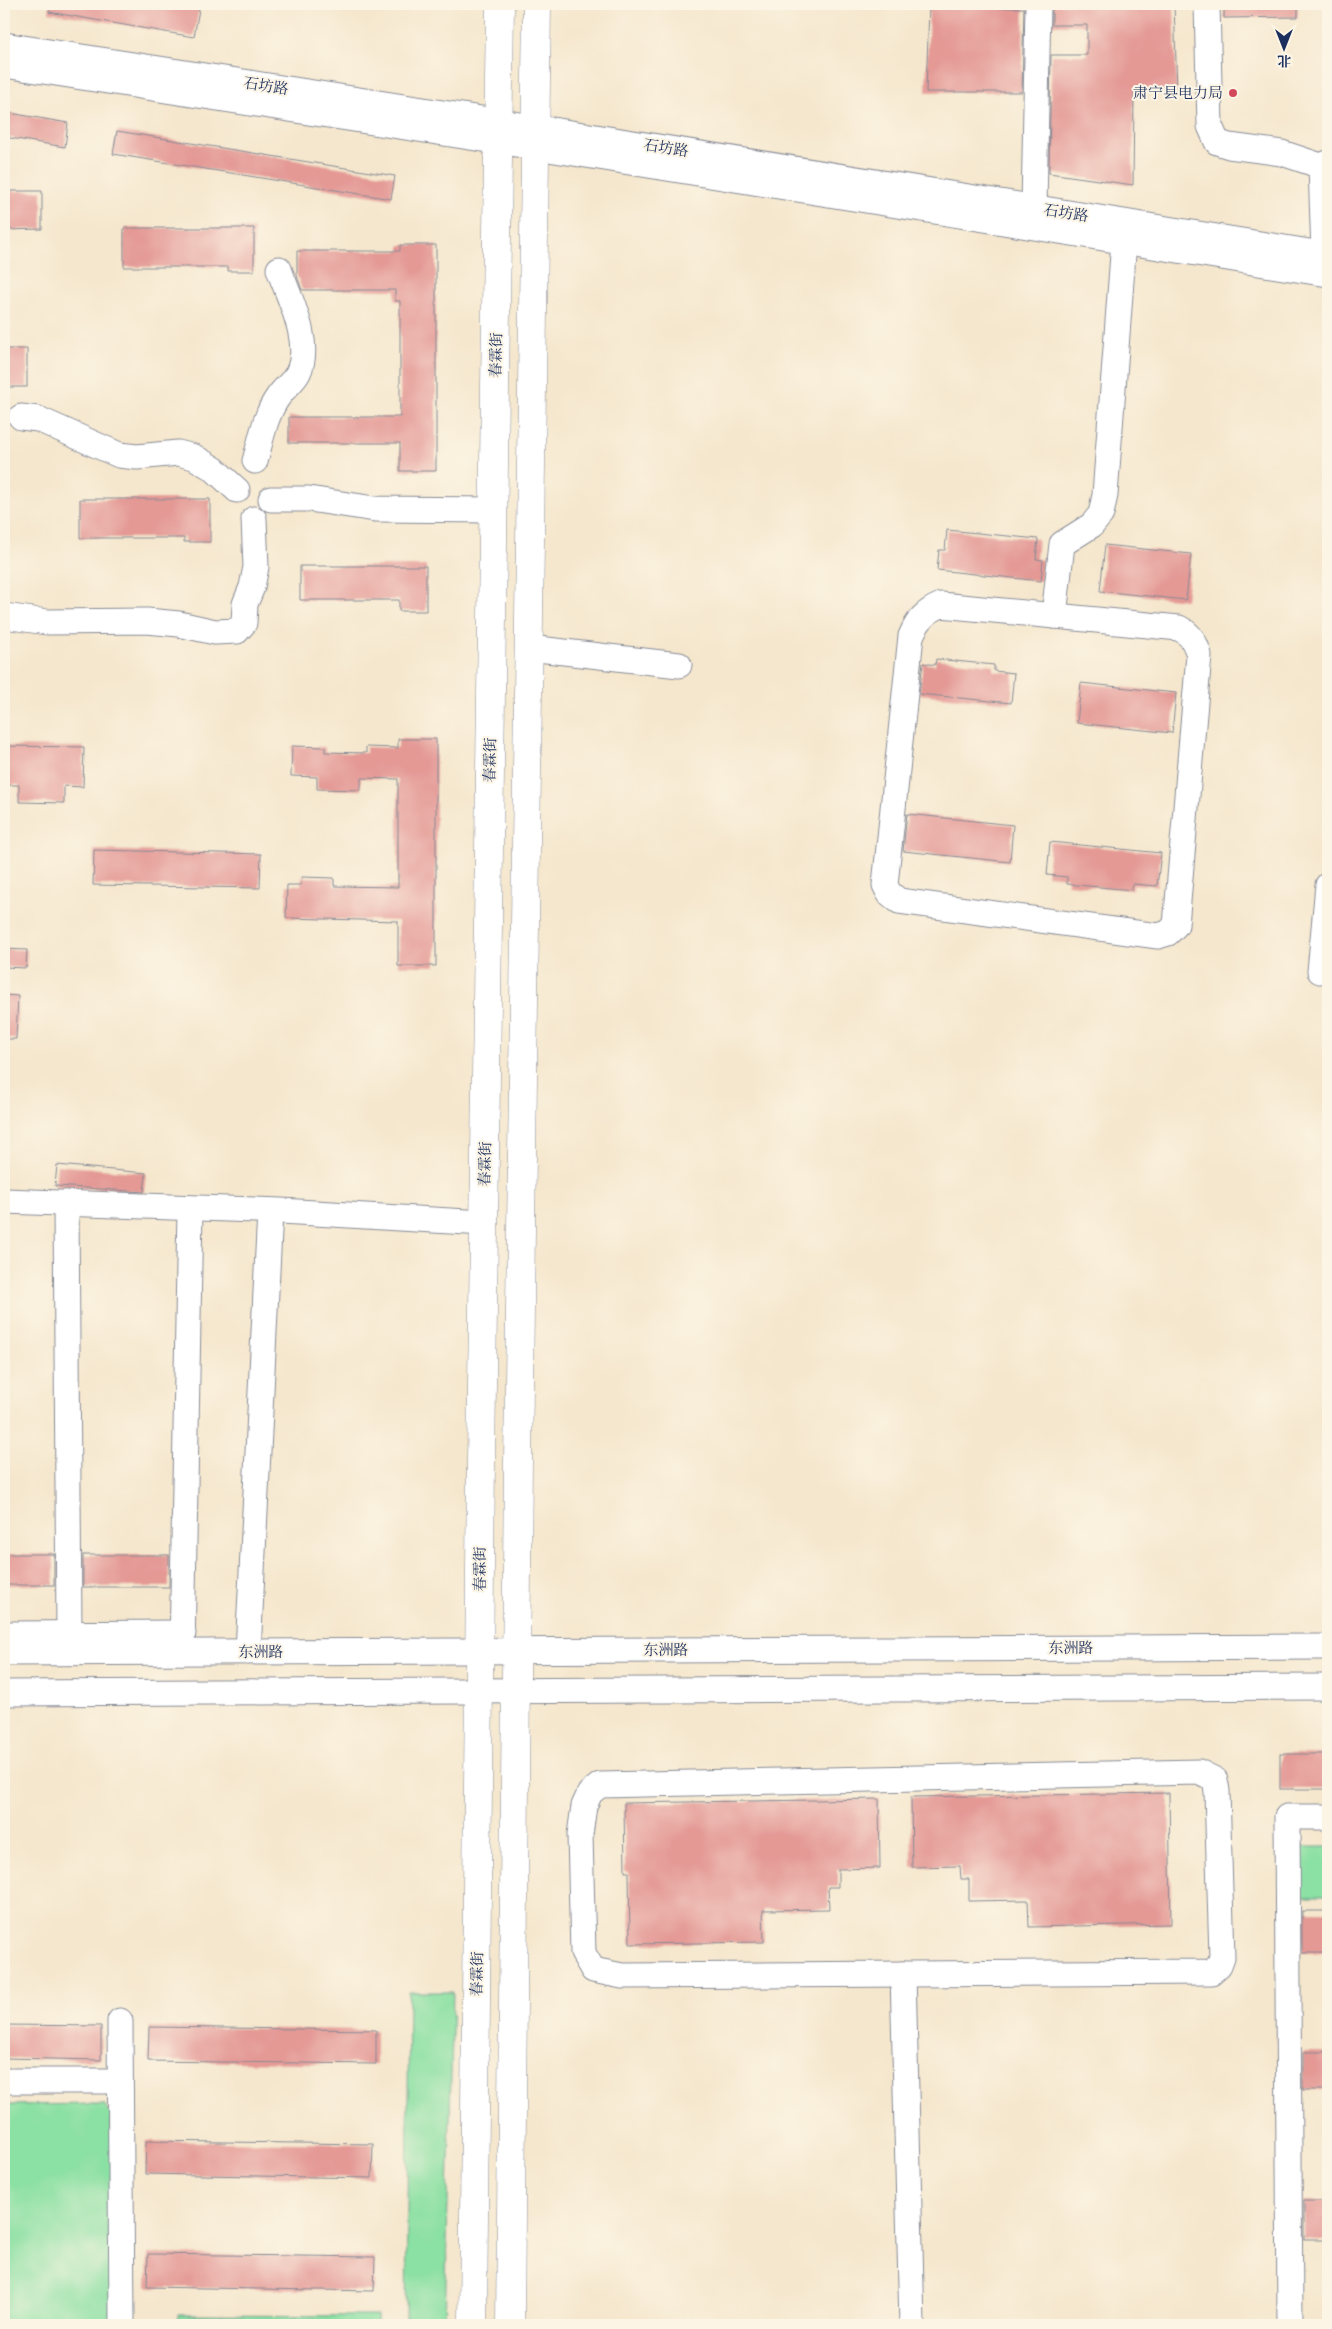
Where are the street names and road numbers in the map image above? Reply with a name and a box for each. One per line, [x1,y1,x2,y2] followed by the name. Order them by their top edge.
[242,73,290,99] street label: 石坊路
[642,135,690,161] street label: 石坊路
[1042,200,1090,226] street label: 石坊路
[486,332,506,378] street label: 春霖街
[480,737,500,783] street label: 春霖街
[475,1141,495,1187] street label: 春霖街
[470,1546,490,1592] street label: 春霖街
[1048,1638,1094,1658] street label: 东洲路
[643,1640,689,1660] street label: 东洲路
[238,1642,284,1662] street label: 东洲路
[467,1951,487,1997] street label: 春霖街

